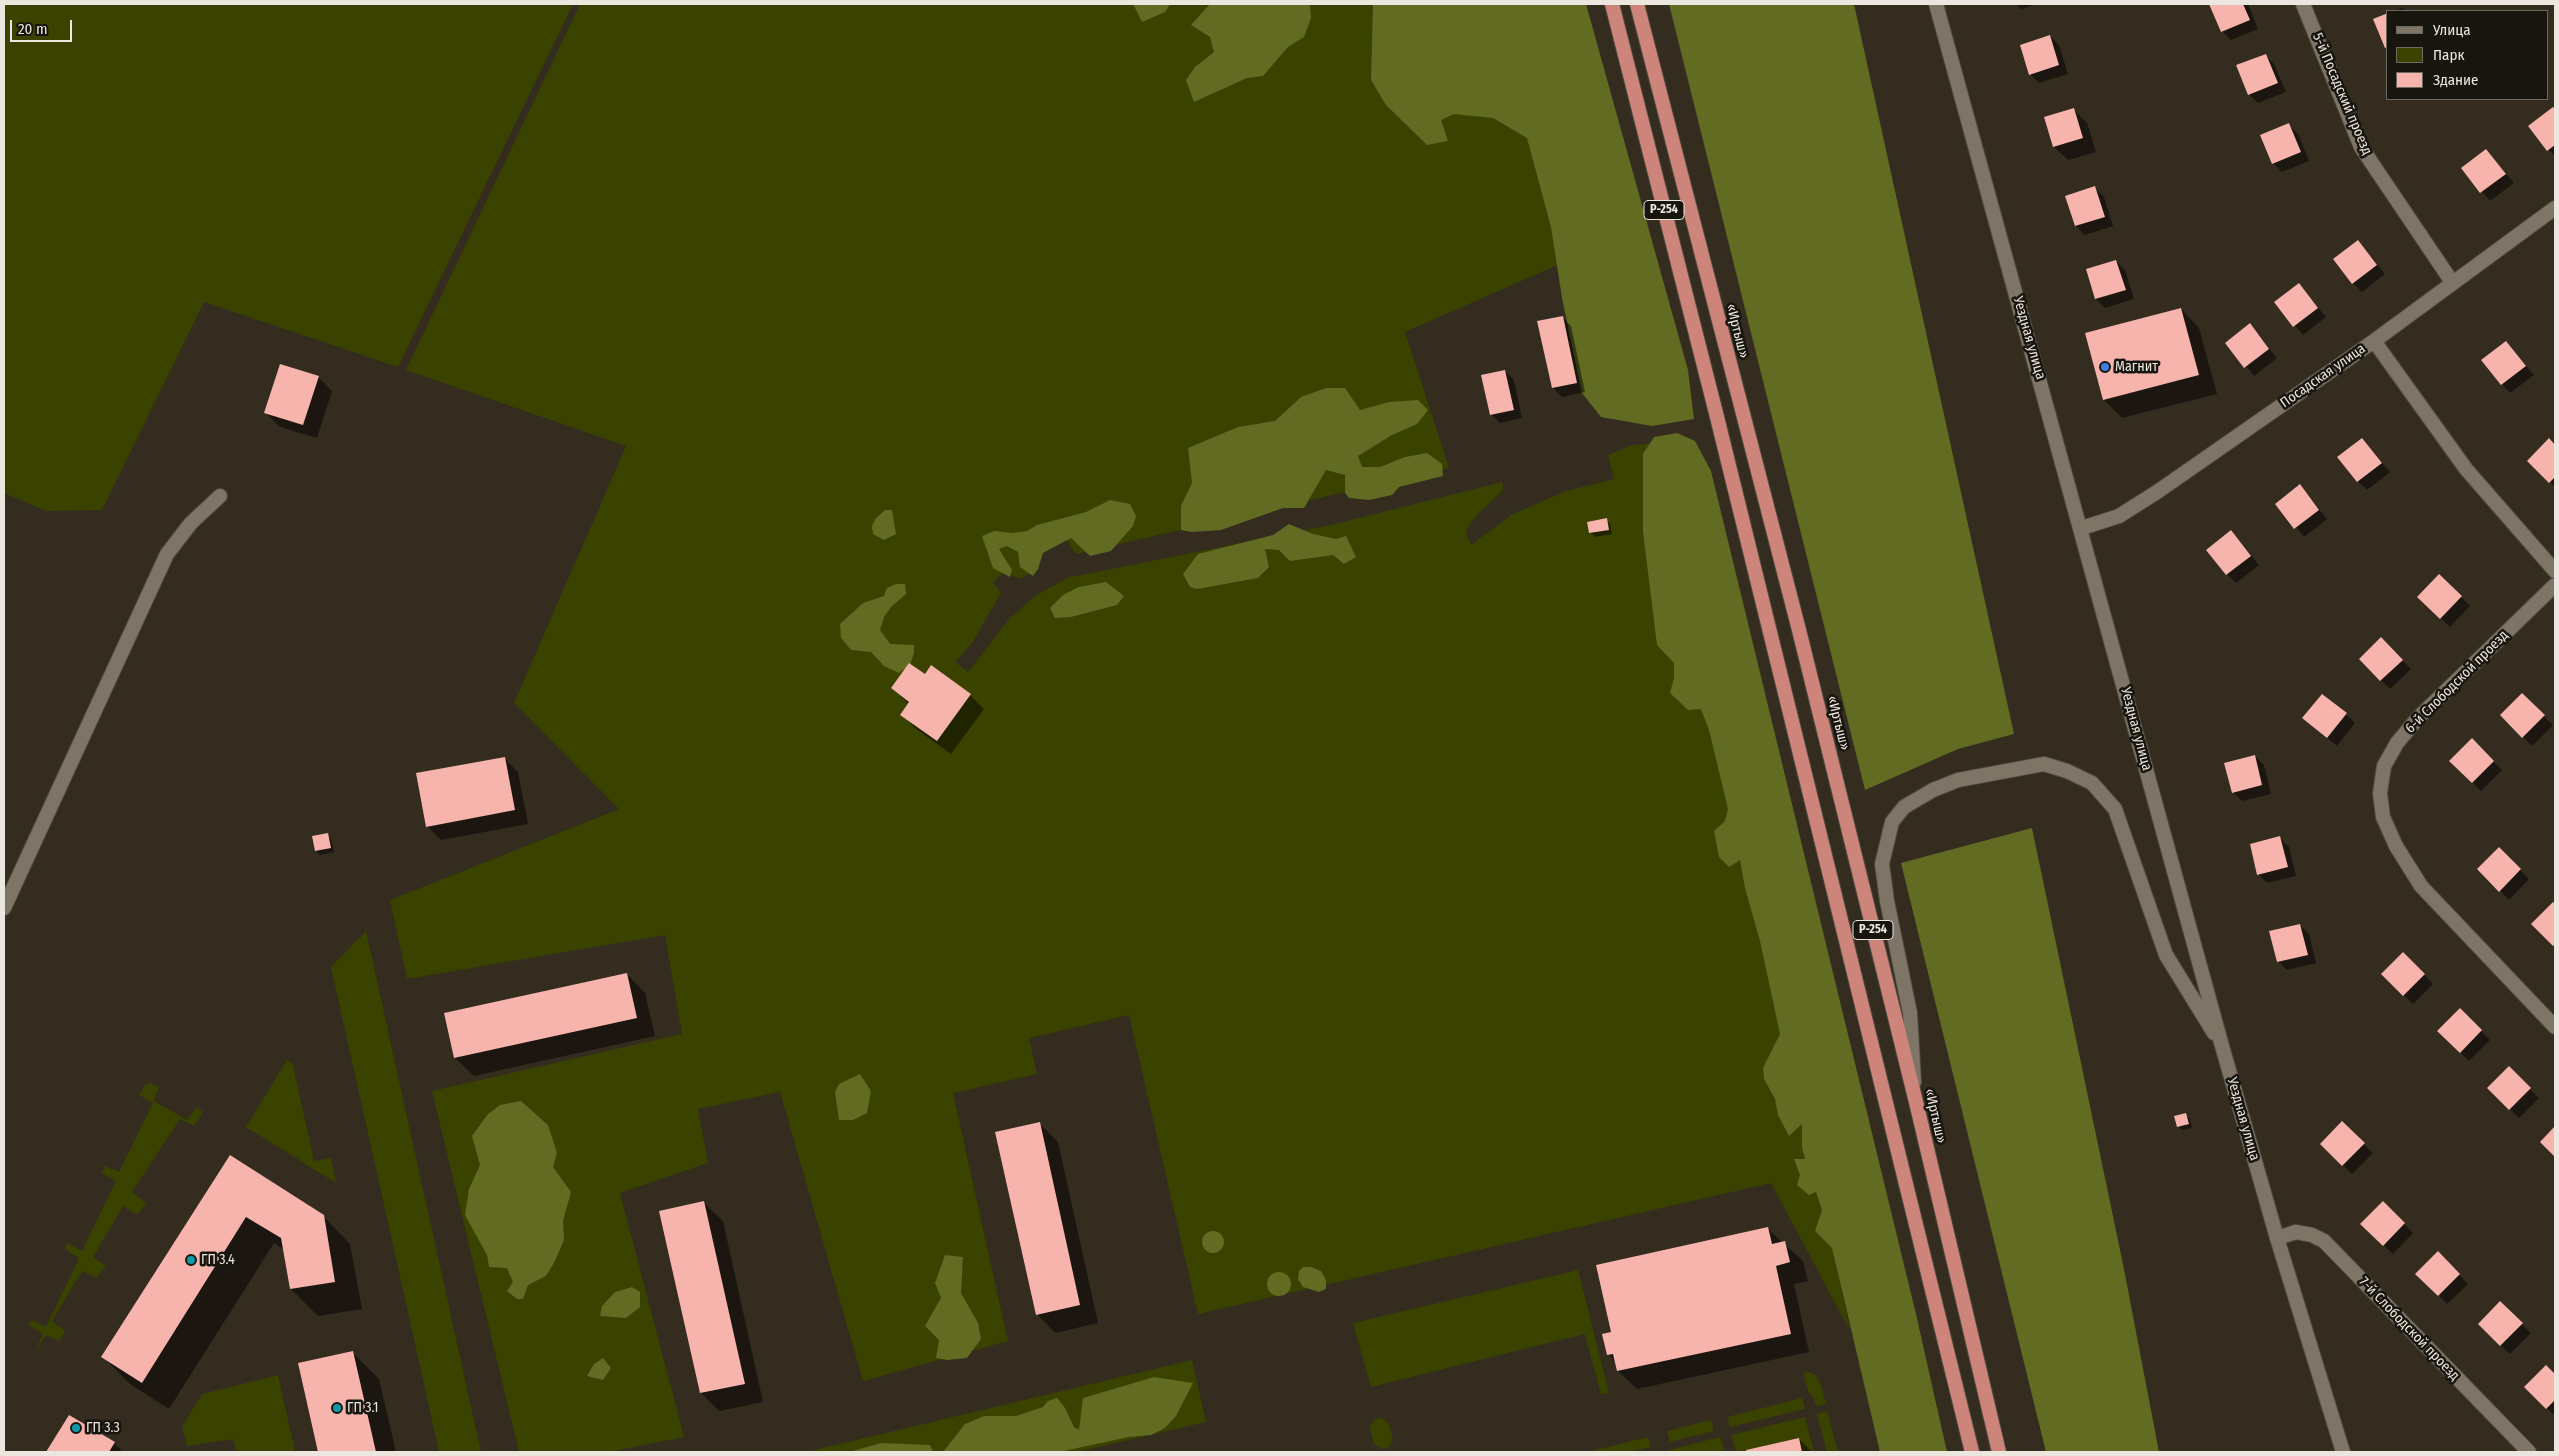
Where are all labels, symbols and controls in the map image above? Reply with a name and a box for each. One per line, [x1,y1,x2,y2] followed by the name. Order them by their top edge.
[12,10,75,42] scale bar
[2386,10,2549,100] legend
[18,20,48,38] text: 20 m
[2433,21,2471,39] text: Улица
[2309,31,2375,157] street label: 5-й Посадский проезд
[2433,46,2464,64] text: Парк
[2433,71,2479,89] text: Здание
[1644,200,1684,220] road number: Р-254
[2009,295,2049,381] street label: Уездная улица
[1722,302,1752,360] street label: «Иртыш»
[2277,340,2369,412] street label: Посадская улица
[2115,359,2158,375] place label: Магнит
[2099,361,2111,373] marker: Магнит
[2402,627,2512,737] street label: 6-й Слободской проезд
[2117,685,2155,773] street label: Уездная улица
[1823,694,1853,752] street label: «Иртыш»
[1853,920,1893,940] road number: Р-254
[2223,1076,2263,1162] street label: Уездная улица
[1921,1087,1949,1145] street label: «Иртыш»
[201,1252,235,1268] place label: ГП 3.4
[185,1254,197,1266] marker: ГП 3.4
[2355,1274,2463,1384] street label: 7-й Слободской проезд
[347,1400,379,1416] place label: ГП 3.1
[331,1402,343,1414] marker: ГП 3.1
[86,1420,120,1436] place label: ГП 3.3
[70,1422,82,1434] marker: ГП 3.3

